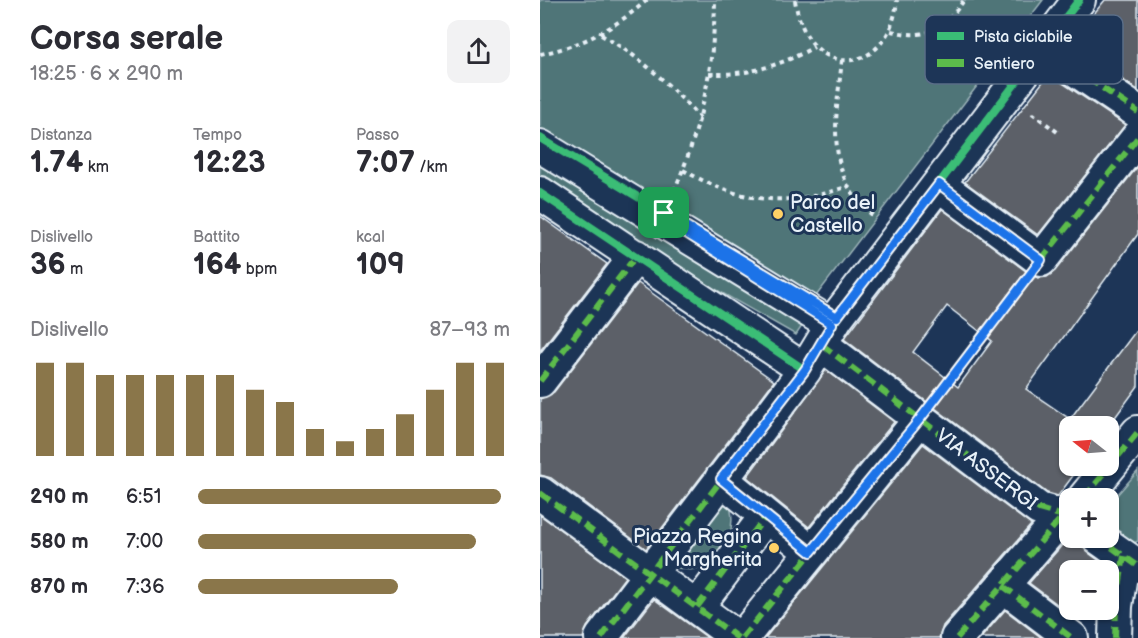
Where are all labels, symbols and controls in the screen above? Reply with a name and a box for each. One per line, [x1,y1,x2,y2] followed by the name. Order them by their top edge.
[925,15,1123,84] legend
[30,19,223,59] text: Corsa serale
[447,20,510,83] button: share
[974,28,1073,47] text: Pista ciclabile
[974,55,1035,74] text: Sentiero
[30,62,183,86] text: 18:25 · 6 × 290 m
[30,126,92,145] text: Distanza
[193,126,242,145] text: Tempo
[356,126,399,145] text: Passo
[30,145,83,181] text: 1.74
[193,145,266,181] text: 12:23
[356,145,415,181] text: 7:07
[83,158,109,177] text: km
[415,158,448,177] text: /km
[638,187,689,238] pin
[790,191,875,238] place label: Parco del Castello
[647,196,680,229] icon: arrive
[771,207,785,221] marker: Parco del Castello
[30,228,93,247] text: Dislivello
[193,228,240,247] text: Battito
[356,228,385,247] text: kcal
[30,247,66,283] text: 36
[193,247,241,283] text: 164
[356,247,405,283] text: 109
[66,260,83,279] text: m
[241,260,277,279] text: bpm
[30,318,109,342] text: Dislivello
[430,318,510,342] text: 87–93 m
[1059,416,1119,476] north arrow
[1059,416,1119,620] map controls
[931,424,1042,516] street label: VIA ASSERGI
[30,485,89,509] text: 290 m
[126,485,161,509] text: 6:51
[1059,488,1119,548] button: +
[633,525,762,572] place label: Piazza Regina Margherita
[30,530,88,554] text: 580 m
[126,530,163,554] text: 7:00
[767,541,781,555] marker: Piazza Regina Margherita
[1059,560,1119,620] button: −
[30,575,88,599] text: 870 m
[126,575,164,599] text: 7:36

